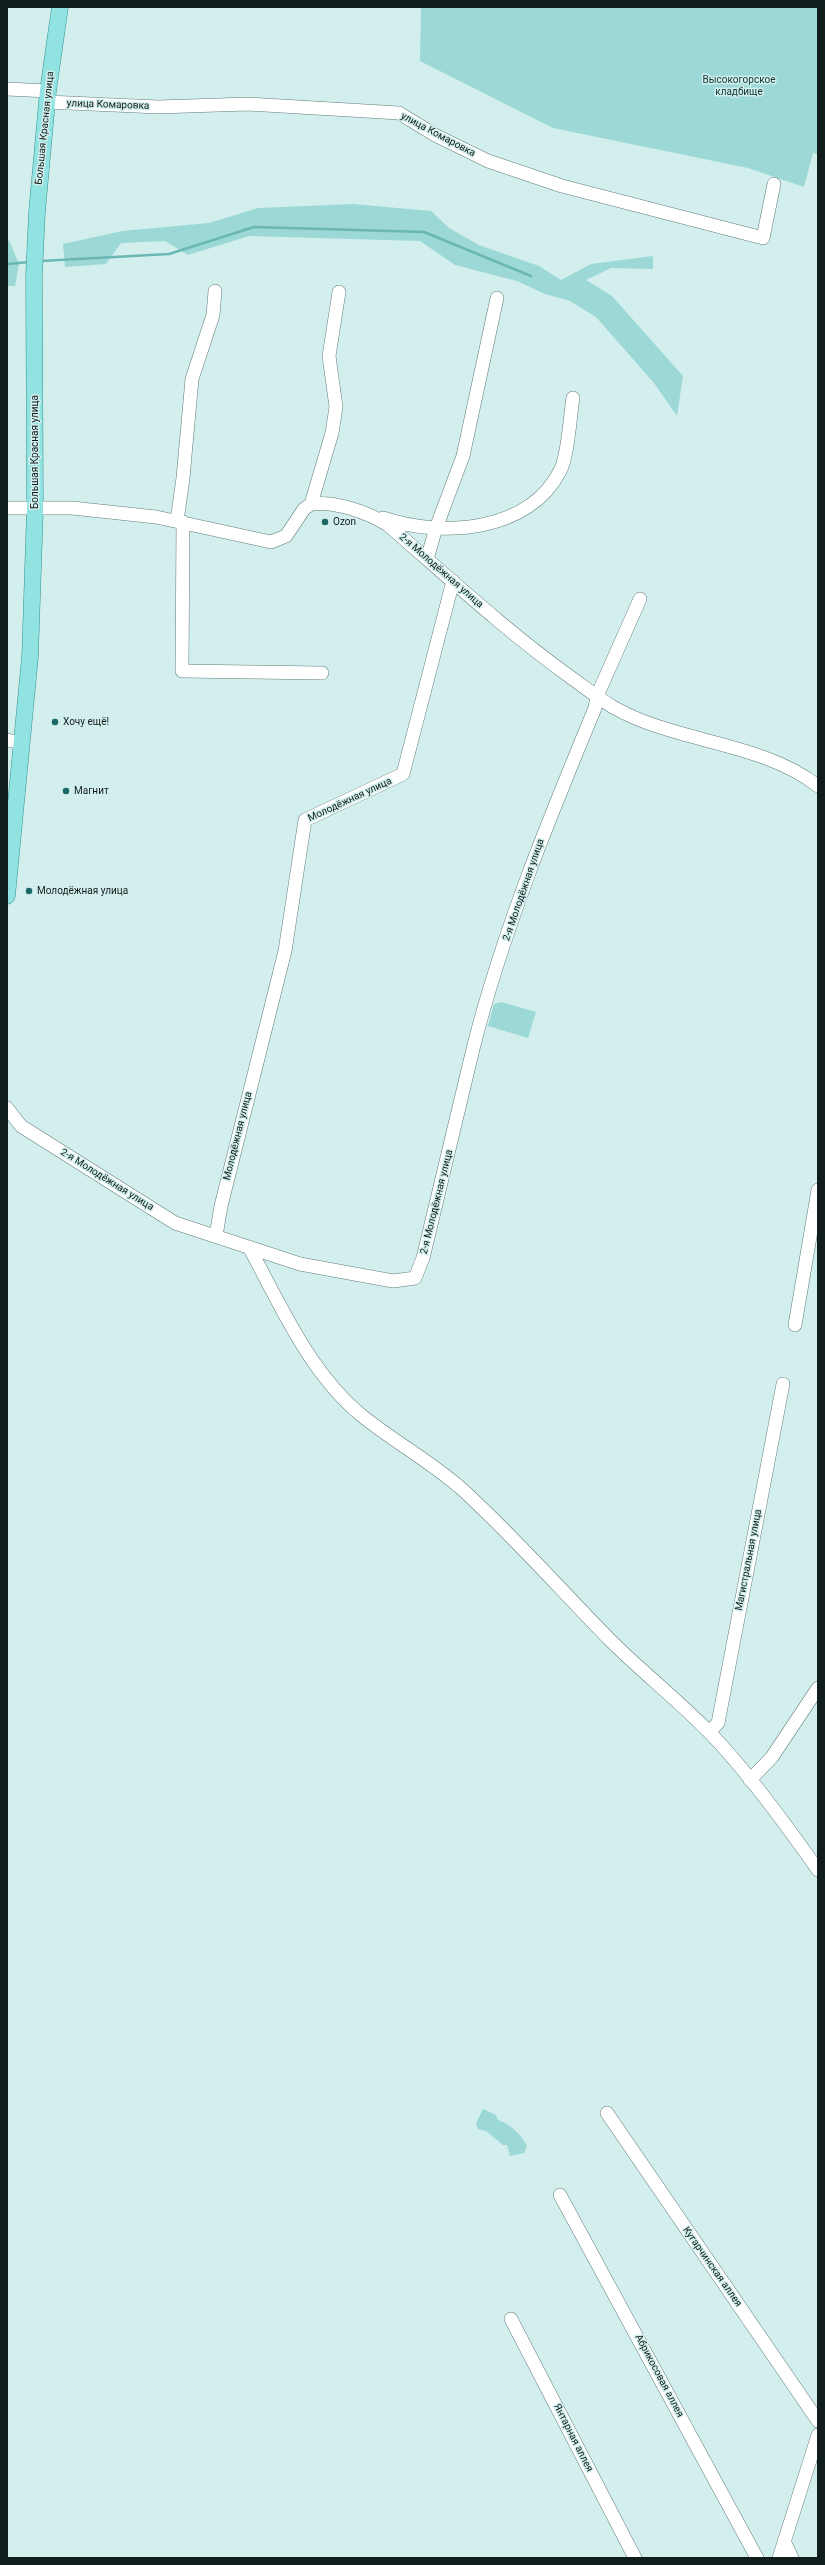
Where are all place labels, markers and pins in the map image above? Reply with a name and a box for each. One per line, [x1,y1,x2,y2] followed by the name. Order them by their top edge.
[333,516,356,528] place label: Ozon
[320,517,330,527] marker: Ozon
[63,716,109,728] place label: Хочу ещё!
[50,717,60,727] marker: Хочу ещё!
[74,785,109,797] place label: Магнит
[61,786,71,796] marker: Магнит
[37,885,128,897] place label: Молодёжная улица
[24,886,34,896] marker: Молодёжная улица

